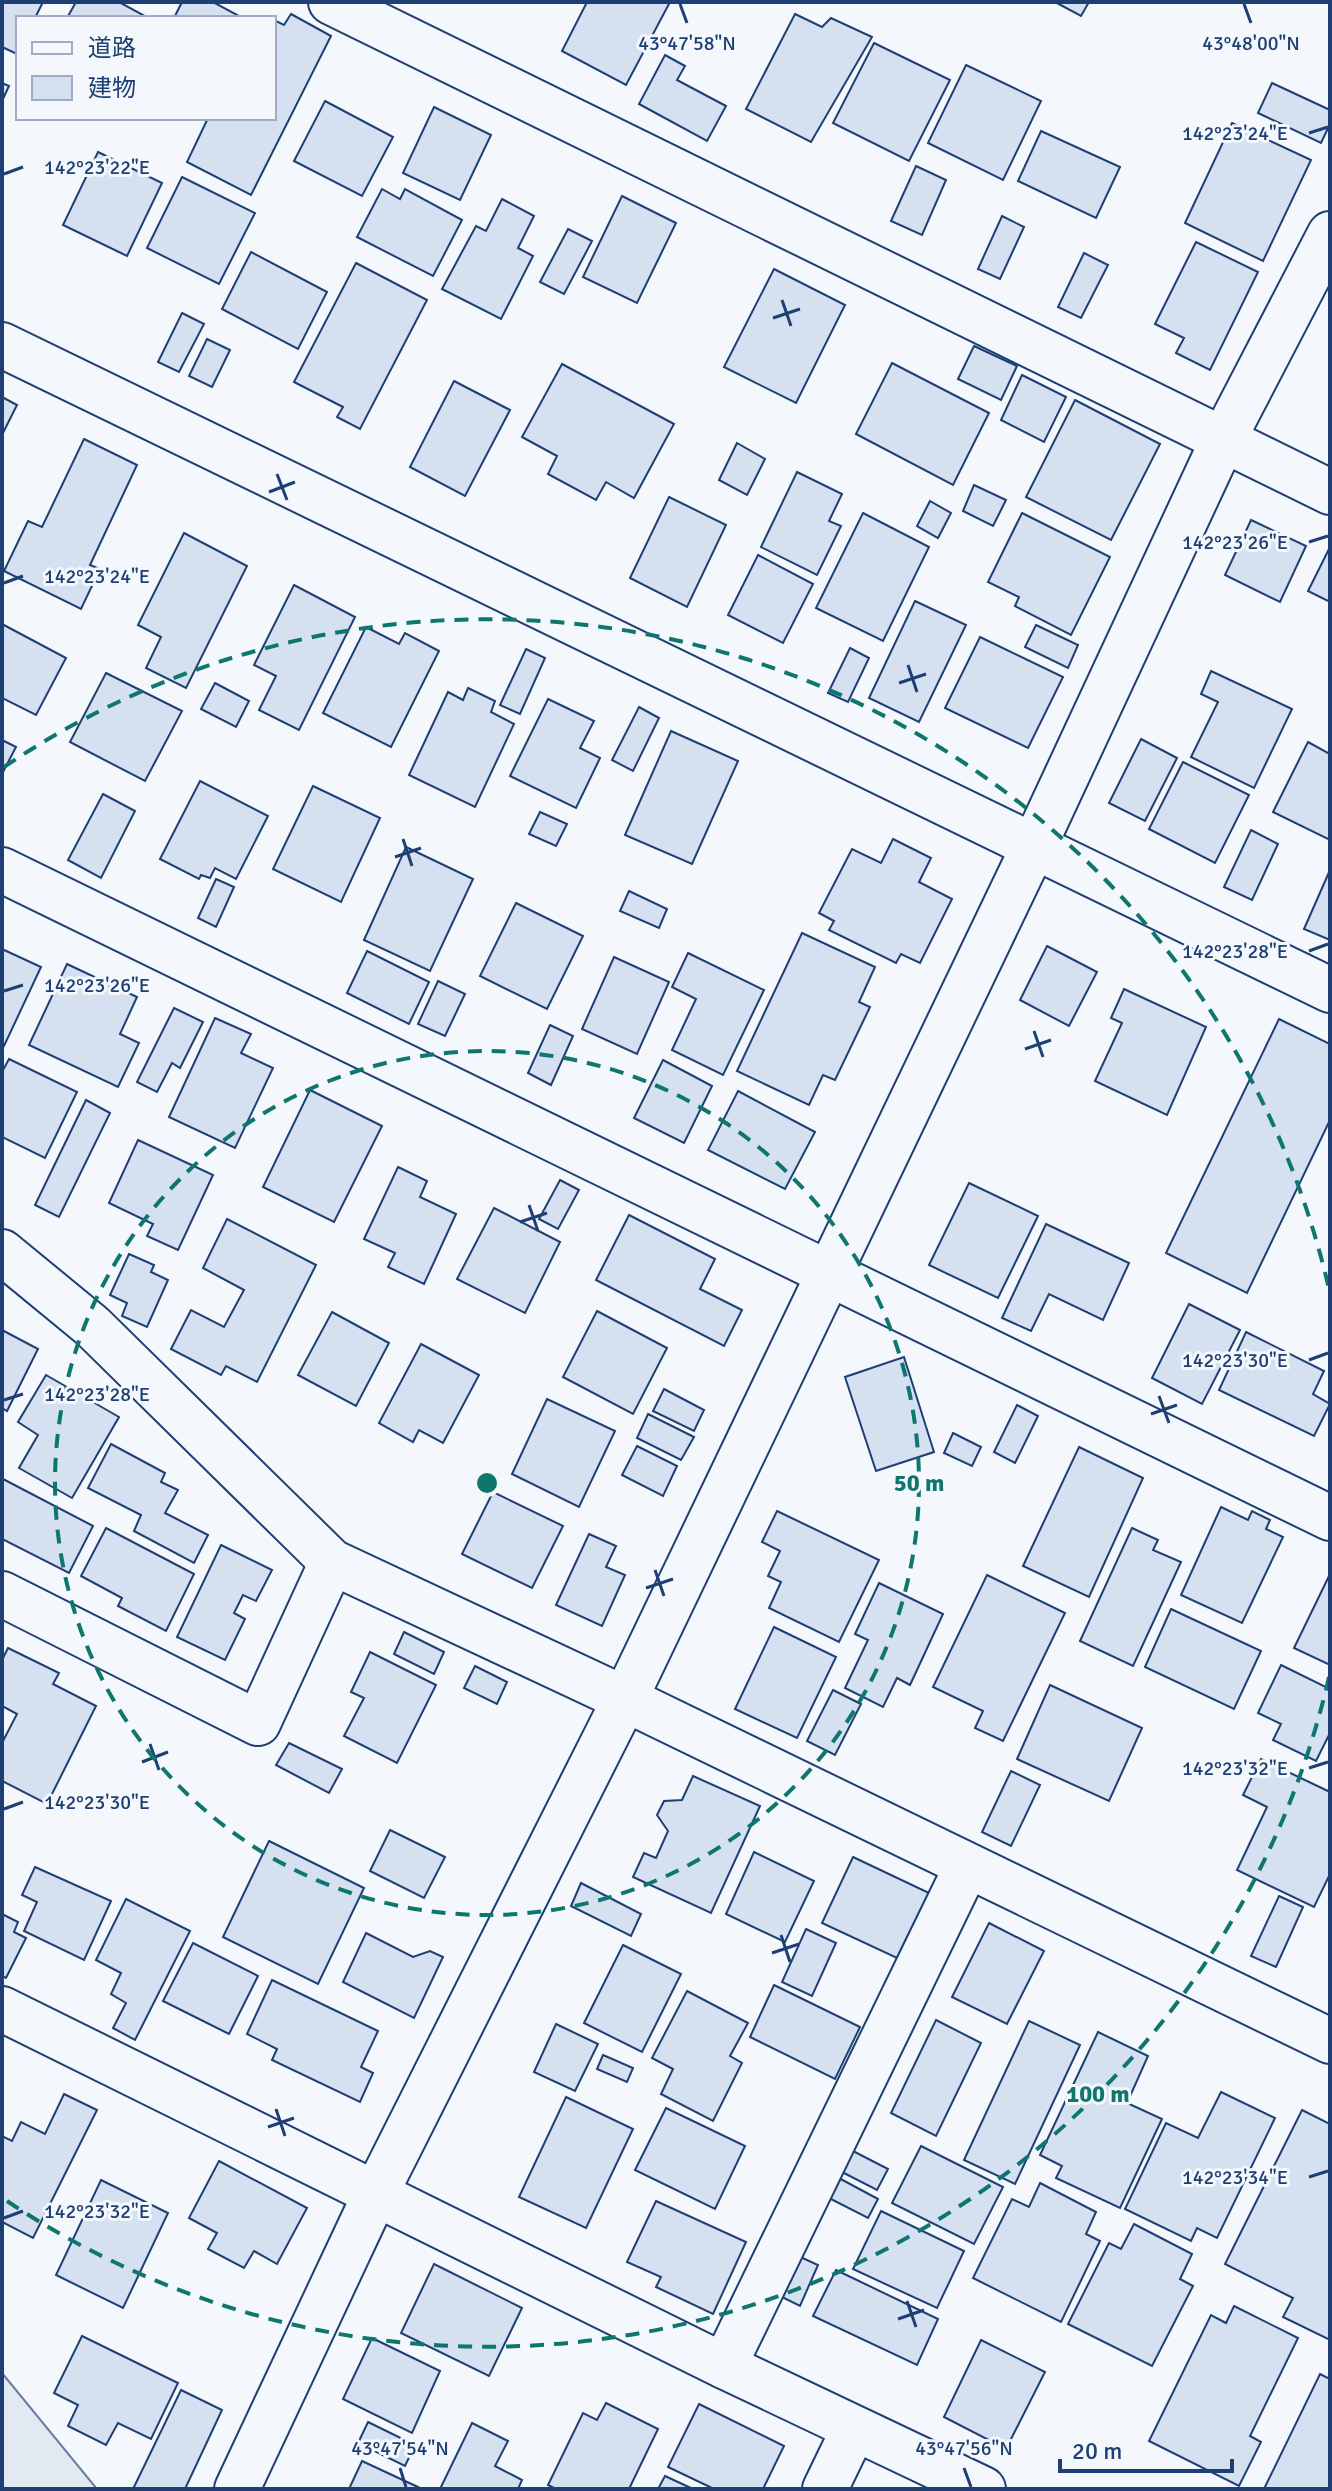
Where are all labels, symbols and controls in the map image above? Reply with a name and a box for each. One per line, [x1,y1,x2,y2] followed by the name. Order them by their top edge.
[16,16,276,120] legend
[638,31,736,56] text: 43°47'58"N
[1202,31,1300,56] text: 43°48'00"N
[88,33,136,63] text: 道路
[88,73,136,103] text: 建物
[1182,121,1288,146] text: 142°23'24"E
[44,155,150,180] text: 142°23'22"E
[1182,530,1288,555] text: 142°23'26"E
[44,564,150,589] text: 142°23'24"E
[1182,939,1288,964] text: 142°23'28"E
[44,973,150,998] text: 142°23'26"E
[1182,1348,1288,1373] text: 142°23'30"E
[44,1382,150,1407] text: 142°23'28"E
[894,1468,944,1498] text: 50 m
[473,1469,501,1497] centre of rings
[1182,1756,1288,1781] text: 142°23'32"E
[44,1790,150,1815] text: 142°23'30"E
[1066,2079,1130,2109] text: 100 m
[1182,2165,1288,2190] text: 142°23'34"E
[44,2199,150,2224] text: 142°23'32"E
[1060,2423,1232,2473] scale bar
[351,2436,449,2461] text: 43°47'54"N
[915,2436,1013,2461] text: 43°47'56"N
[1072,2436,1122,2466] text: 20 m

